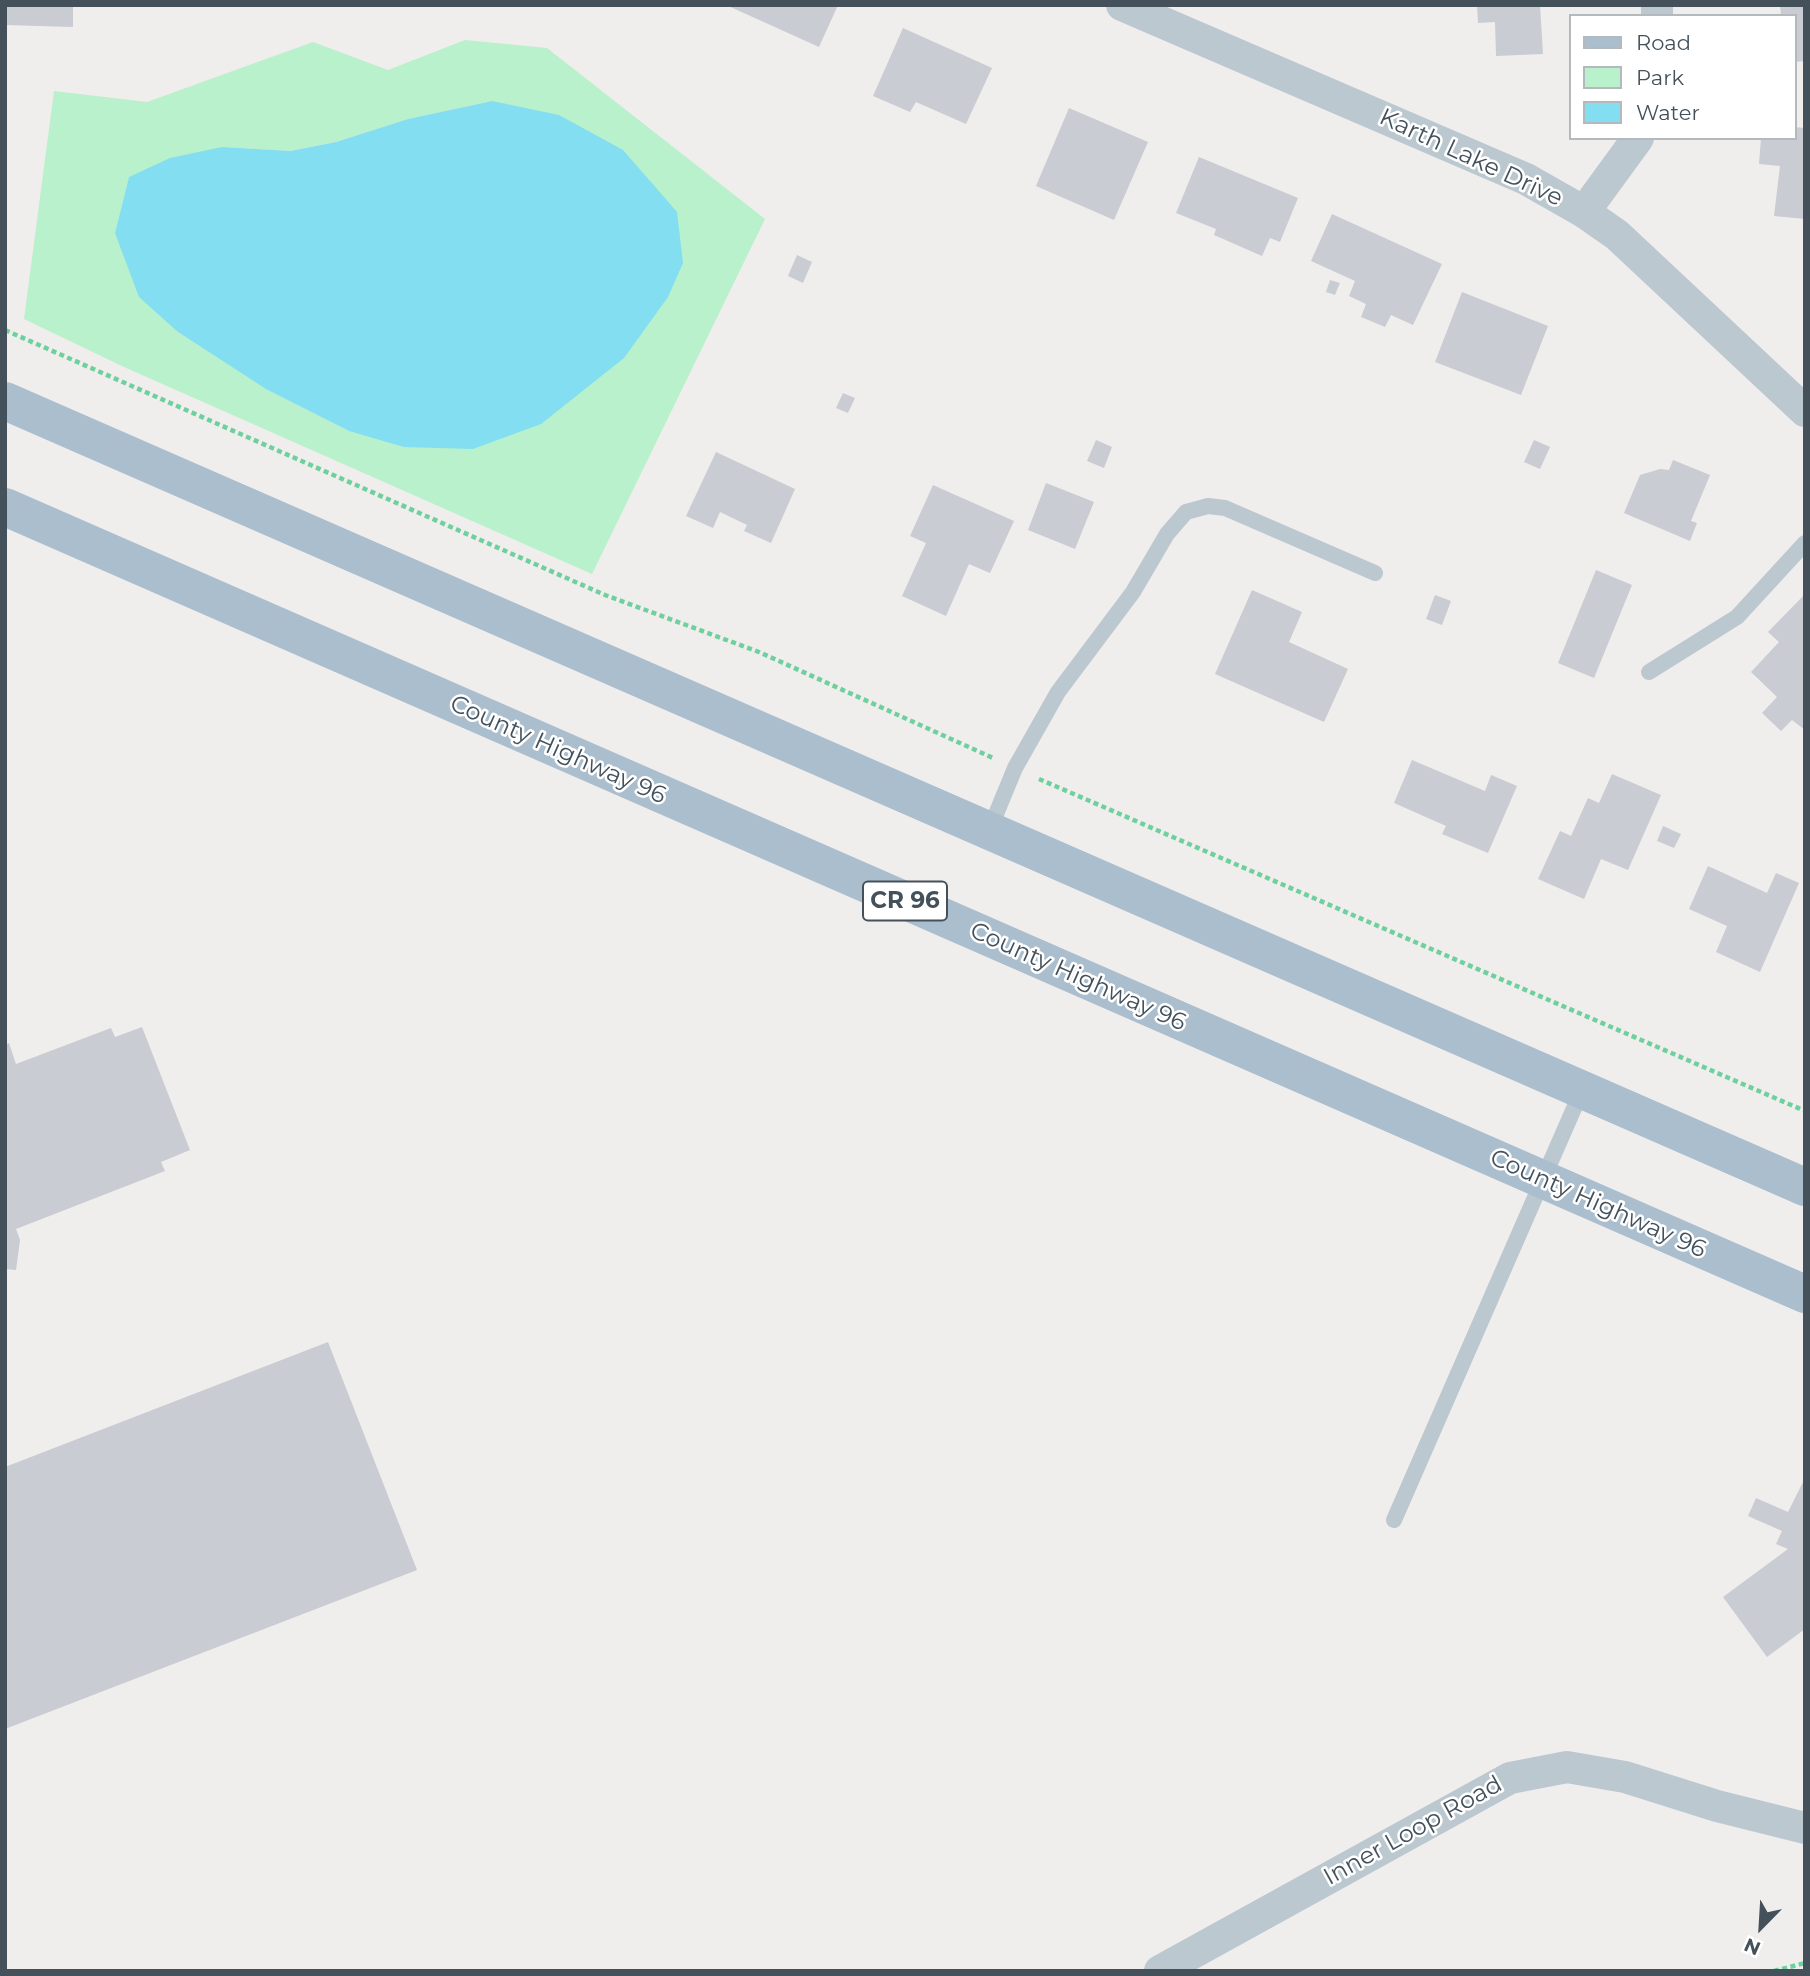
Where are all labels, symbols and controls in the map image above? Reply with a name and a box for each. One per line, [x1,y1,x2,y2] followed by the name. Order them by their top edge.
[1568,14,1796,140] legend
[1636,30,1691,55] text: Road
[1636,65,1684,90] text: Park
[1636,100,1700,125] text: Water
[1375,103,1567,213] street label: Karth Lake Drive
[446,689,670,811] street label: County Highway 96
[863,882,947,920] road number: CR 96
[966,916,1190,1038] street label: County Highway 96
[1486,1143,1710,1265] street label: County Highway 96
[1319,1770,1507,1892] street label: Inner Loop Road
[1726,1892,1796,1962] north arrow
[1741,1933,1764,1960] text: N

